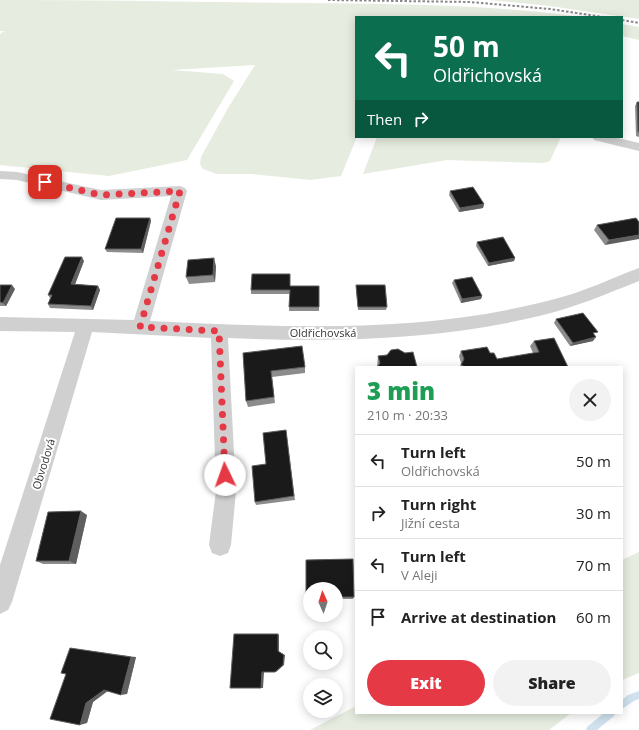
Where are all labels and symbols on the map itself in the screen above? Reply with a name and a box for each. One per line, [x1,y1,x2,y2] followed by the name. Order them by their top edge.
[28,165,62,199] pin
[290,325,356,340] street label: Oldřichovská
[28,437,58,491] street label: Obvodová
[204,454,246,496] position arrow
[303,582,343,622] north arrow

